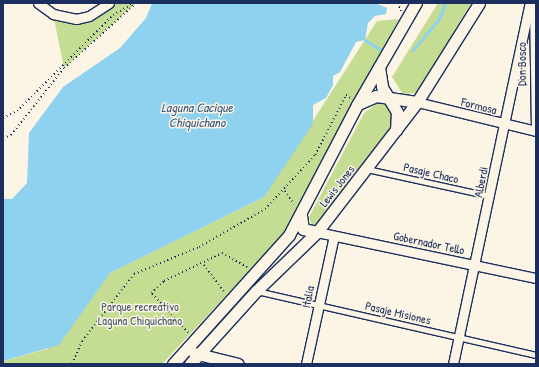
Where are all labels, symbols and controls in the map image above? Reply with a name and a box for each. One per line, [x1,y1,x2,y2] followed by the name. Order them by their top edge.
[515,42,529,86] street label: Don Bosco
[460,95,498,117] street label: Formosa
[161,100,233,131] water label: Laguna Cacique Chiquichano
[402,160,460,186] street label: Pasaje Chaco
[316,162,358,210] street label: Lewis Jones
[471,166,491,198] street label: Alberdi
[392,228,466,258] street label: Gobernador Tello
[299,285,317,309] street label: Italia
[364,298,432,328] street label: Pasaje Misiones
[98,300,182,328] park label: Parque recreativo Laguna Chiquichano

